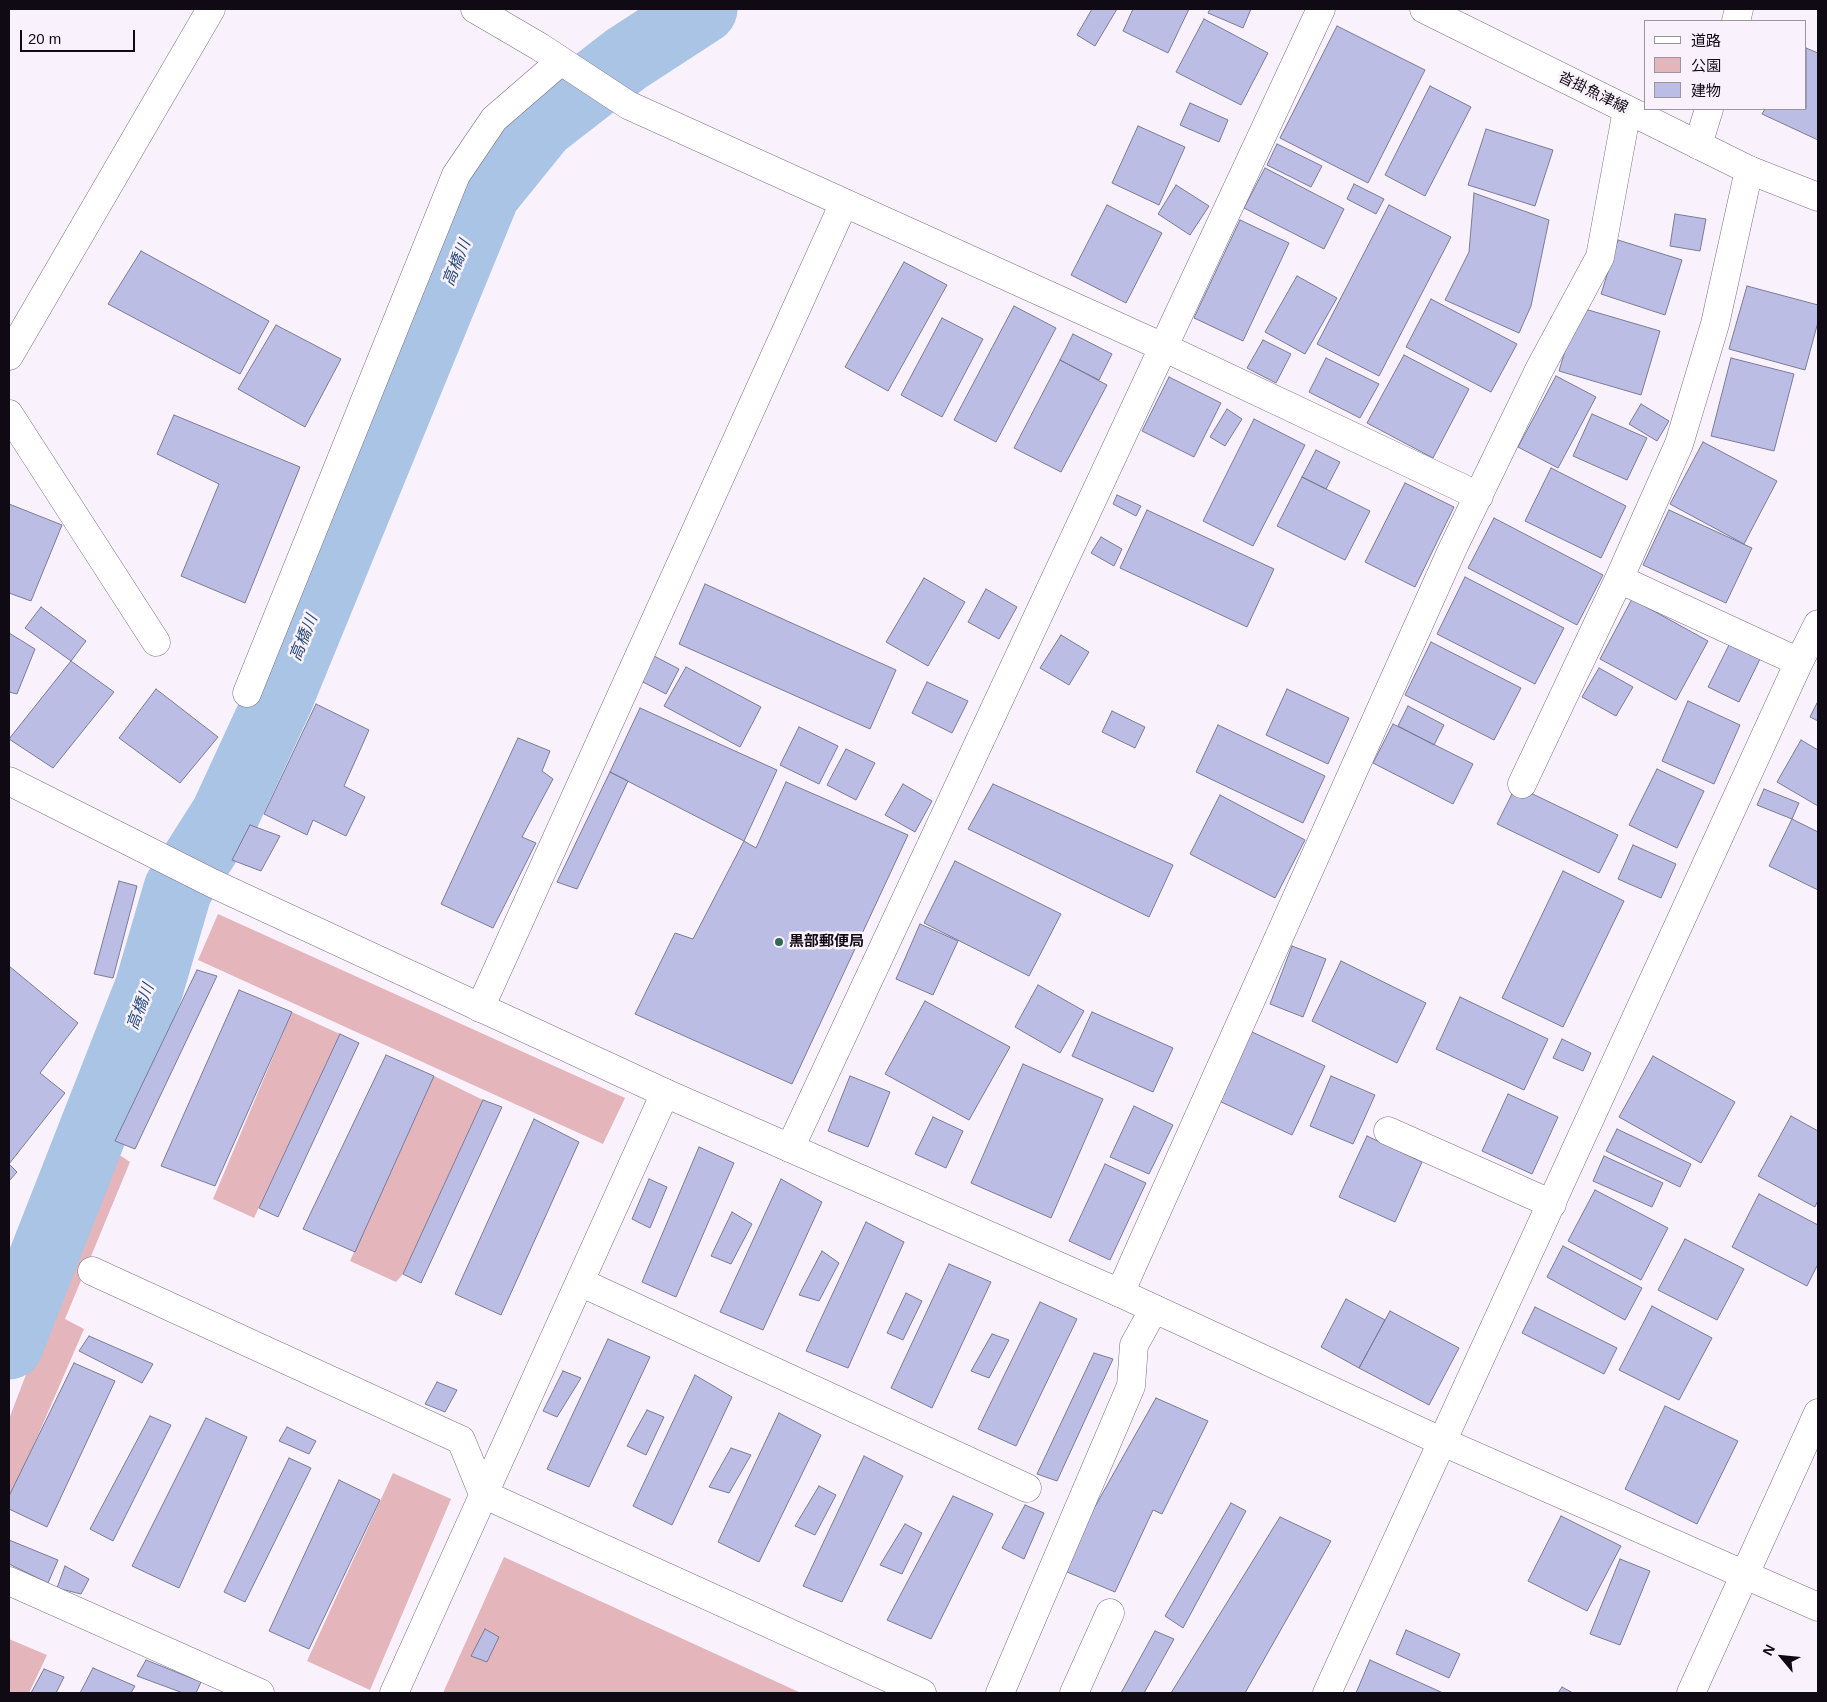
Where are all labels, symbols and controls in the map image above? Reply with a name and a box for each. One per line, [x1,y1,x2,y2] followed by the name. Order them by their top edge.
[22,20,138,52] scale bar
[1644,20,1807,110] legend
[28,30,61,47] text: 20 m
[1691,32,1721,49] text: 道路
[1691,57,1721,74] text: 公園
[1555,68,1631,118] street label: 沓掛魚津線
[1691,82,1721,99] text: 建物
[439,237,475,289] water label: 高橋川
[286,612,322,664] water label: 高橋川
[789,933,864,951] place label: 黒部郵便局
[773,936,785,948] marker: 黒部郵便局
[123,981,159,1033] water label: 高橋川
[1757,1632,1807,1682] north arrow
[1759,1642,1778,1658] text: N

